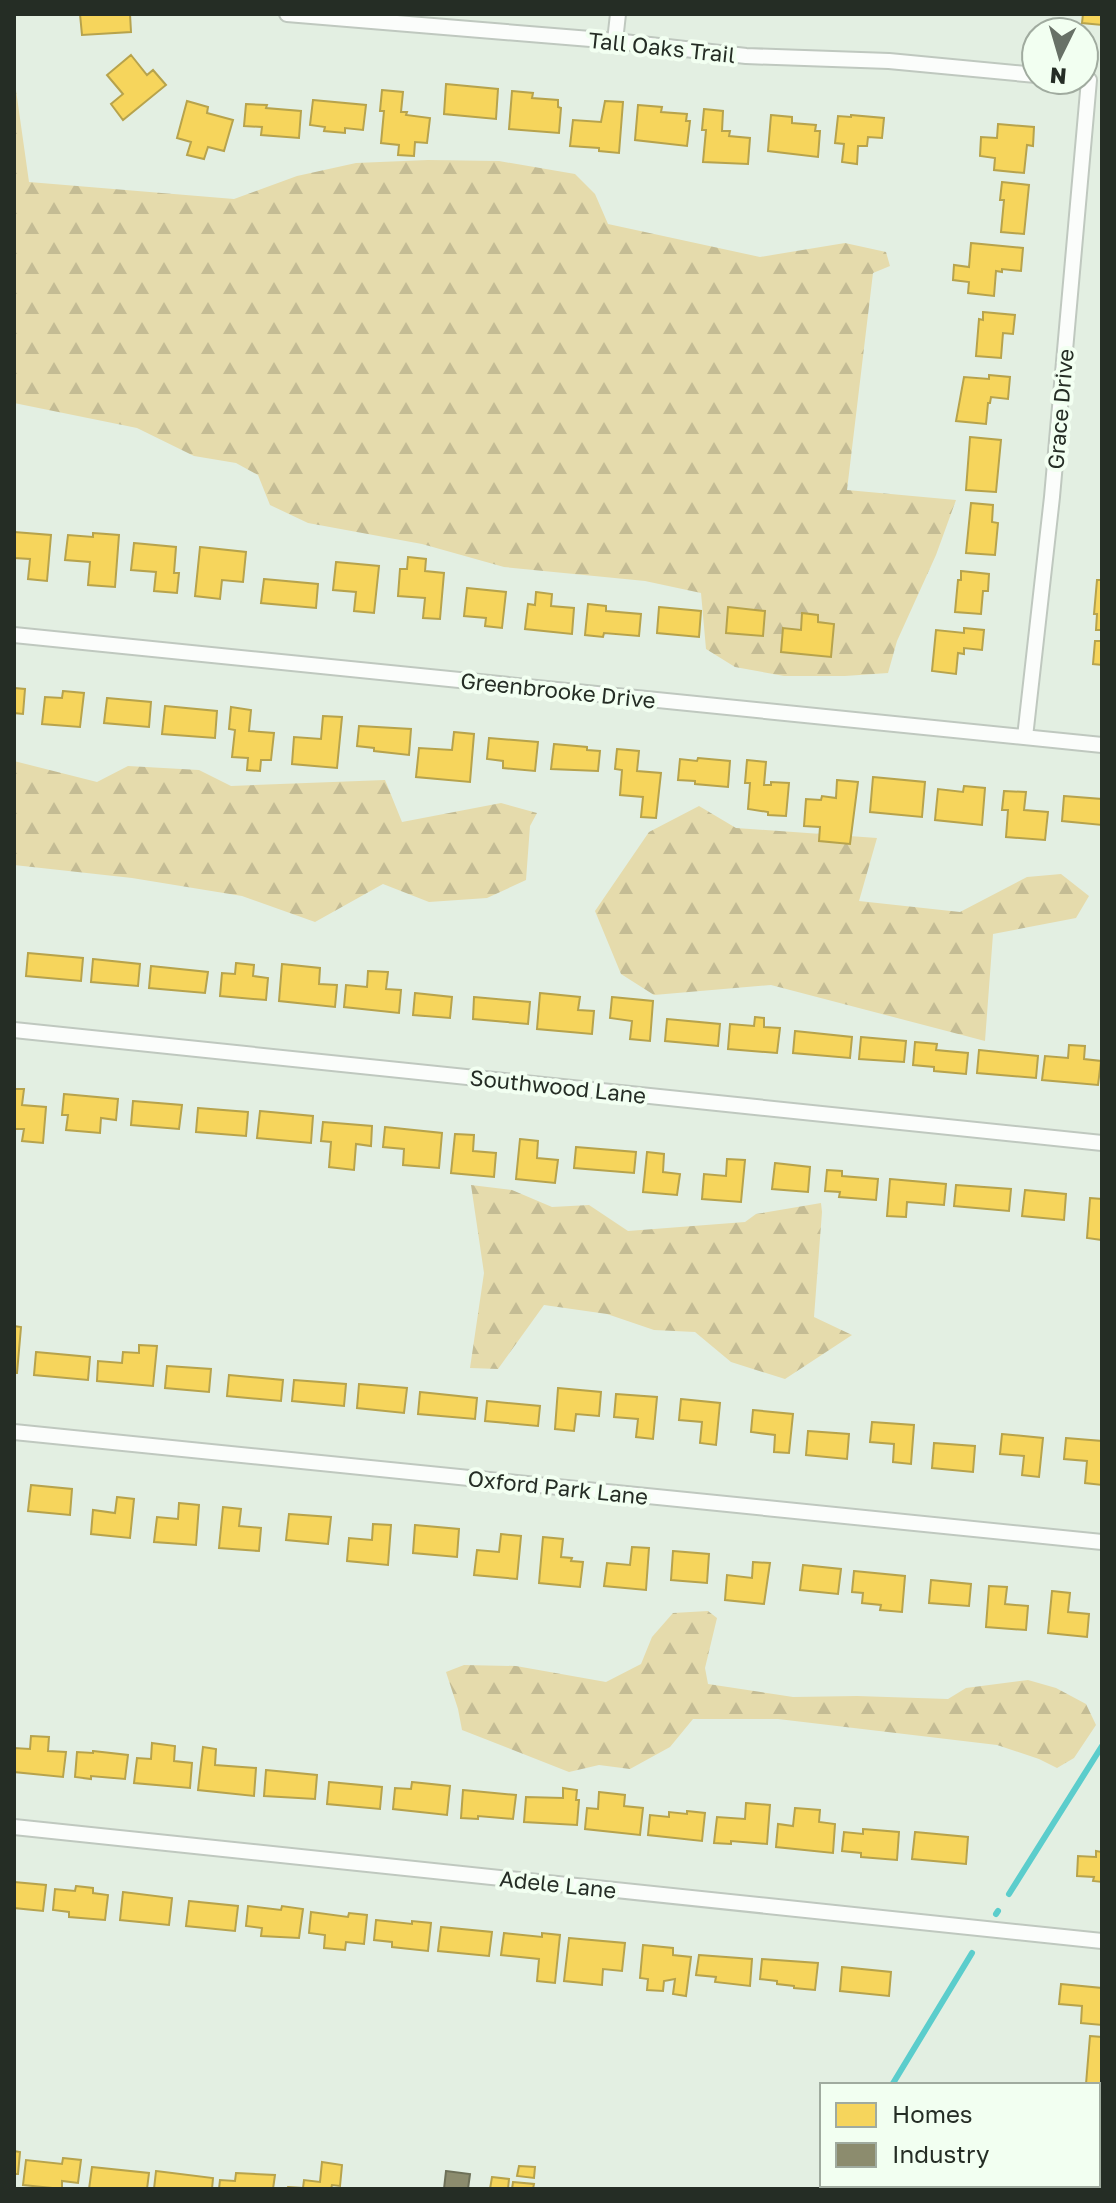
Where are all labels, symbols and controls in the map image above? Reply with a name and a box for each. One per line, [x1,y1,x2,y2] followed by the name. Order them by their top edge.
[1020,16,1100,96] north arrow
[587,26,737,68] street label: Tall Oaks Trail
[1049,62,1068,91] text: N
[1041,348,1079,470] street label: Grace Drive
[459,666,657,714] street label: Greenbrooke Drive
[468,1063,648,1109] street label: Southwood Lane
[466,1464,650,1510] street label: Oxford Park Lane
[498,1864,618,1904] street label: Adele Lane
[820,2083,1100,2187] legend
[892,2099,973,2128] text: Homes
[892,2139,989,2168] text: Industry

